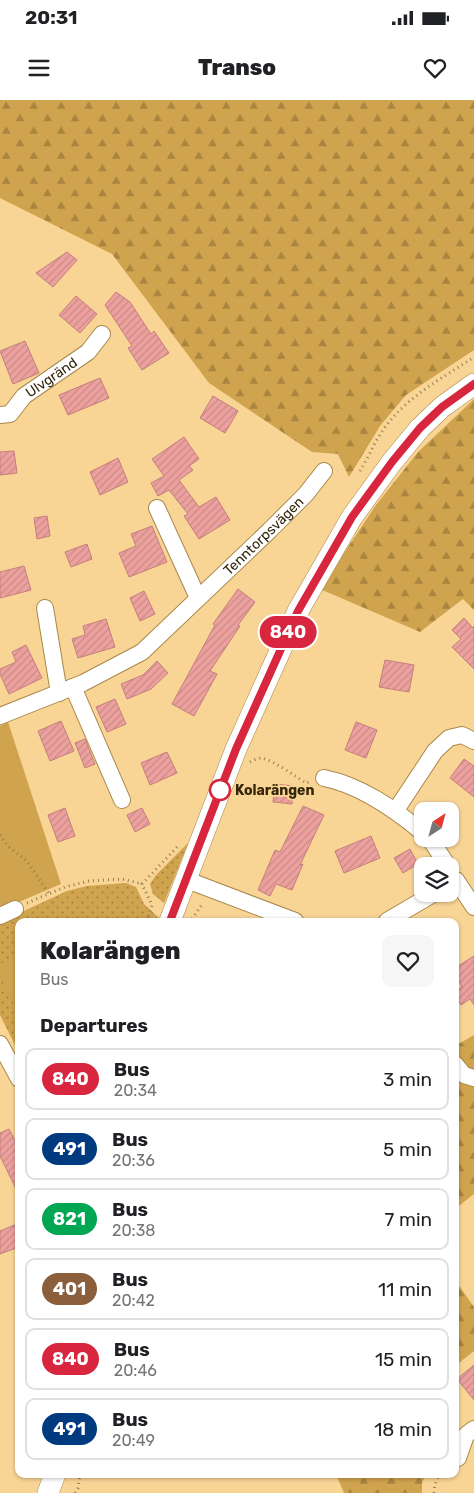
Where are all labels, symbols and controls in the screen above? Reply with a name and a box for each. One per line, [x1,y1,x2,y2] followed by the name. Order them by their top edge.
[25,6,78,29] text: 20:31
[25,54,53,82] icon: menu
[198,54,276,81] text: Transo
[421,54,449,82] icon: heart
[23,354,81,401] street label: Ulvgränd
[220,493,307,579] street label: Tenntorpsvägen
[259,616,317,648] line badge: 840
[270,621,306,643] text: 840
[209,779,231,801] marker: Kolarängen
[235,782,314,799] place label: Kolarängen
[414,802,459,848] north arrow
[414,802,459,902] map controls
[414,857,459,902] button: layers
[382,935,434,987] button: heart
[40,937,181,965] text: Kolarängen
[40,970,68,989] text: Bus
[40,1014,148,1037] text: Departures
[114,1058,150,1081] text: Bus
[52,1068,89,1090] text: 840
[383,1068,432,1091] text: 3 min
[114,1081,157,1100] text: 20:34
[112,1128,148,1151] text: Bus
[53,1138,86,1160] text: 491
[383,1138,432,1161] text: 5 min
[112,1151,155,1170] text: 20:36
[112,1198,148,1221] text: Bus
[53,1208,86,1230] text: 821
[385,1208,432,1231] text: 7 min
[112,1221,155,1240] text: 20:38
[112,1268,148,1291] text: Bus
[53,1278,86,1300] text: 401
[378,1278,432,1301] text: 11 min
[112,1291,155,1310] text: 20:42
[114,1338,150,1361] text: Bus
[52,1348,89,1370] text: 840
[375,1348,432,1371] text: 15 min
[114,1361,157,1380] text: 20:46
[112,1408,148,1431] text: Bus
[53,1418,86,1440] text: 491
[374,1418,432,1441] text: 18 min
[112,1431,155,1450] text: 20:49

